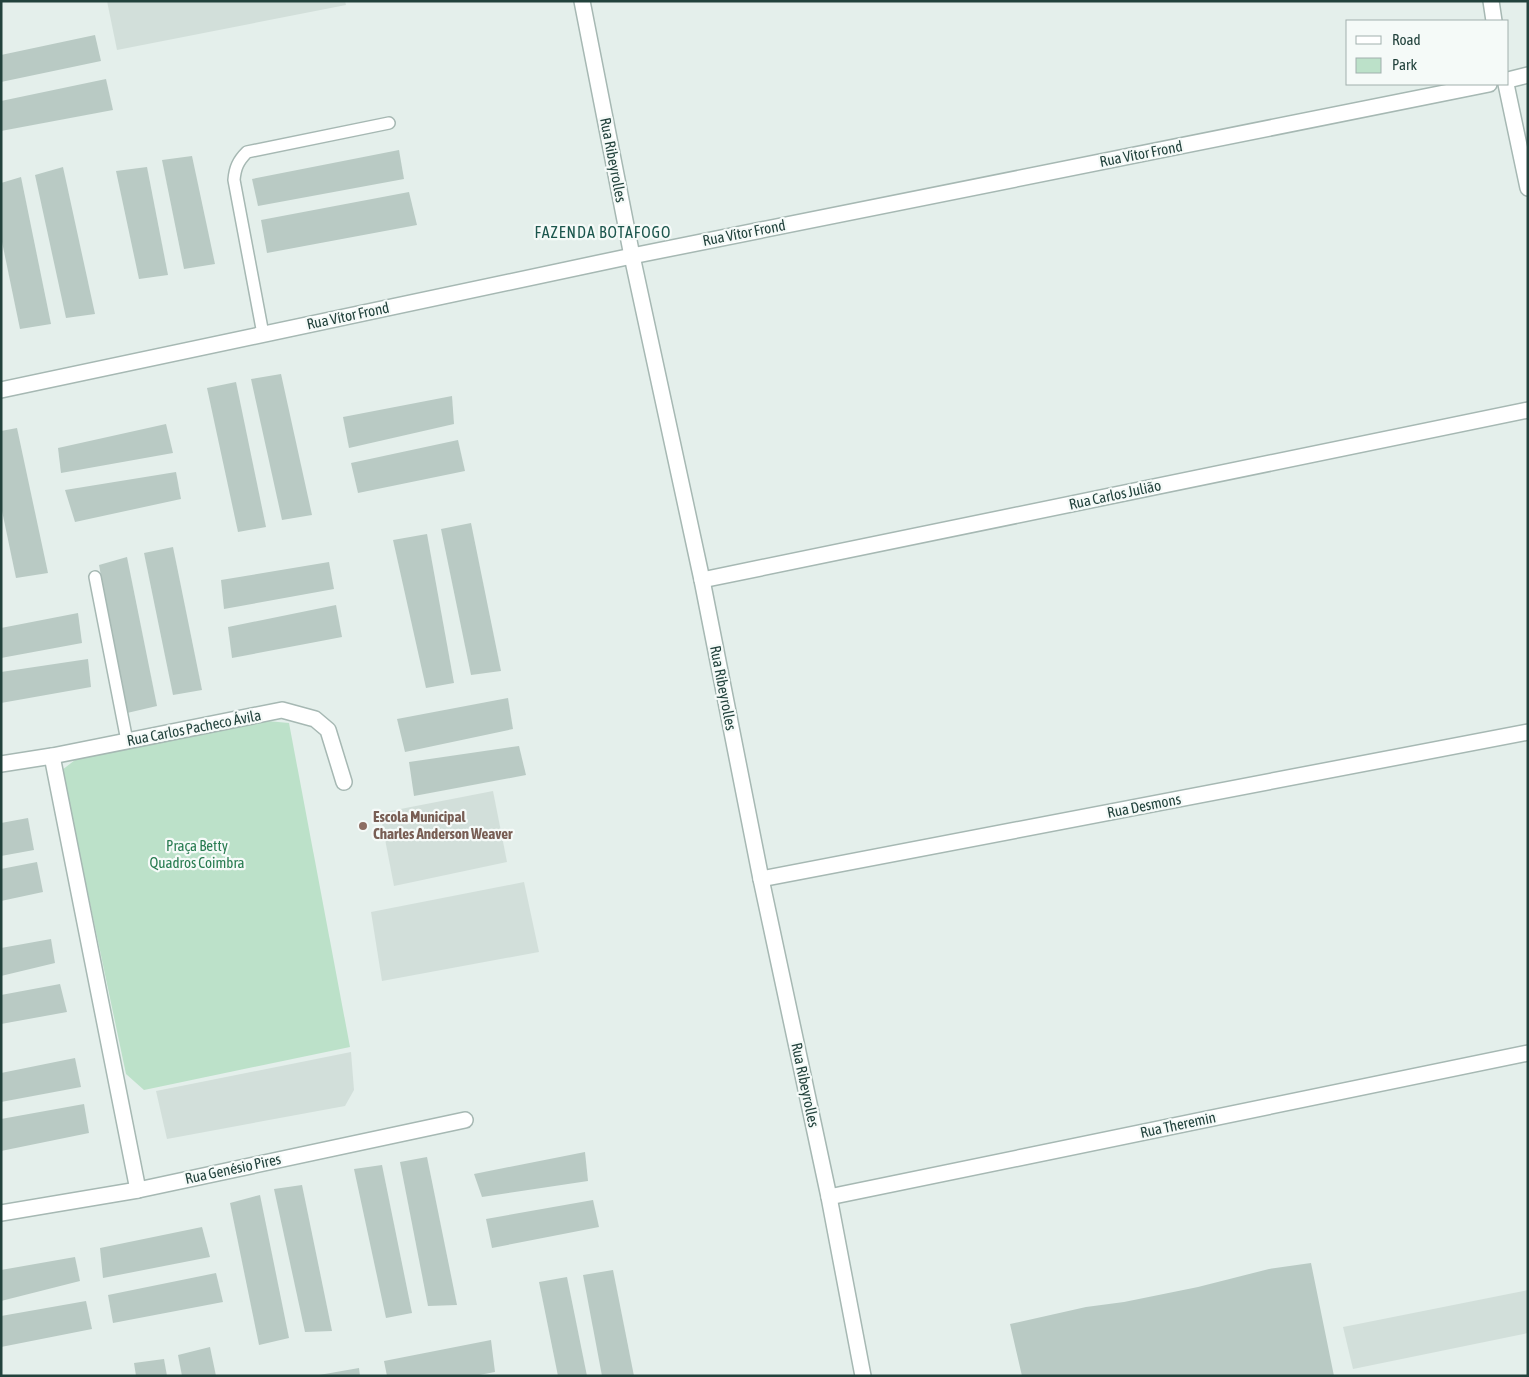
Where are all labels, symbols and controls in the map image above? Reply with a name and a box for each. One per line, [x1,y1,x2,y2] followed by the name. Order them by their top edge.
[1346,20,1509,85] legend
[1392,31,1421,48] text: Road
[1392,56,1417,73] text: Park
[597,116,630,204] street label: Rua Ribeyrolles
[1098,137,1184,170] street label: Rua Vítor Frond
[701,216,787,249] street label: Rua Vítor Frond
[535,223,671,241] district label: FAZENDA BOTAFOGO
[305,298,391,333] street label: Rua Vítor Frond
[1067,476,1162,513] street label: Rua Carlos Julião
[707,644,740,732] street label: Rua Ribeyrolles
[125,706,262,749] street label: Rua Carlos Pacheco Ávila
[1106,790,1182,821] street label: Rua Desmons
[373,808,513,842] place label: Escola Municipal Charles Anderson Weaver
[357,820,369,832] marker: Escola Municipal Charles Anderson Weaver
[149,837,245,871] park label: Praça Betty Quadros Coimbra
[788,1041,823,1129] street label: Rua Ribeyrolles
[1139,1108,1217,1141] street label: Rua Theremin
[183,1150,282,1187] street label: Rua Genésio Pires

